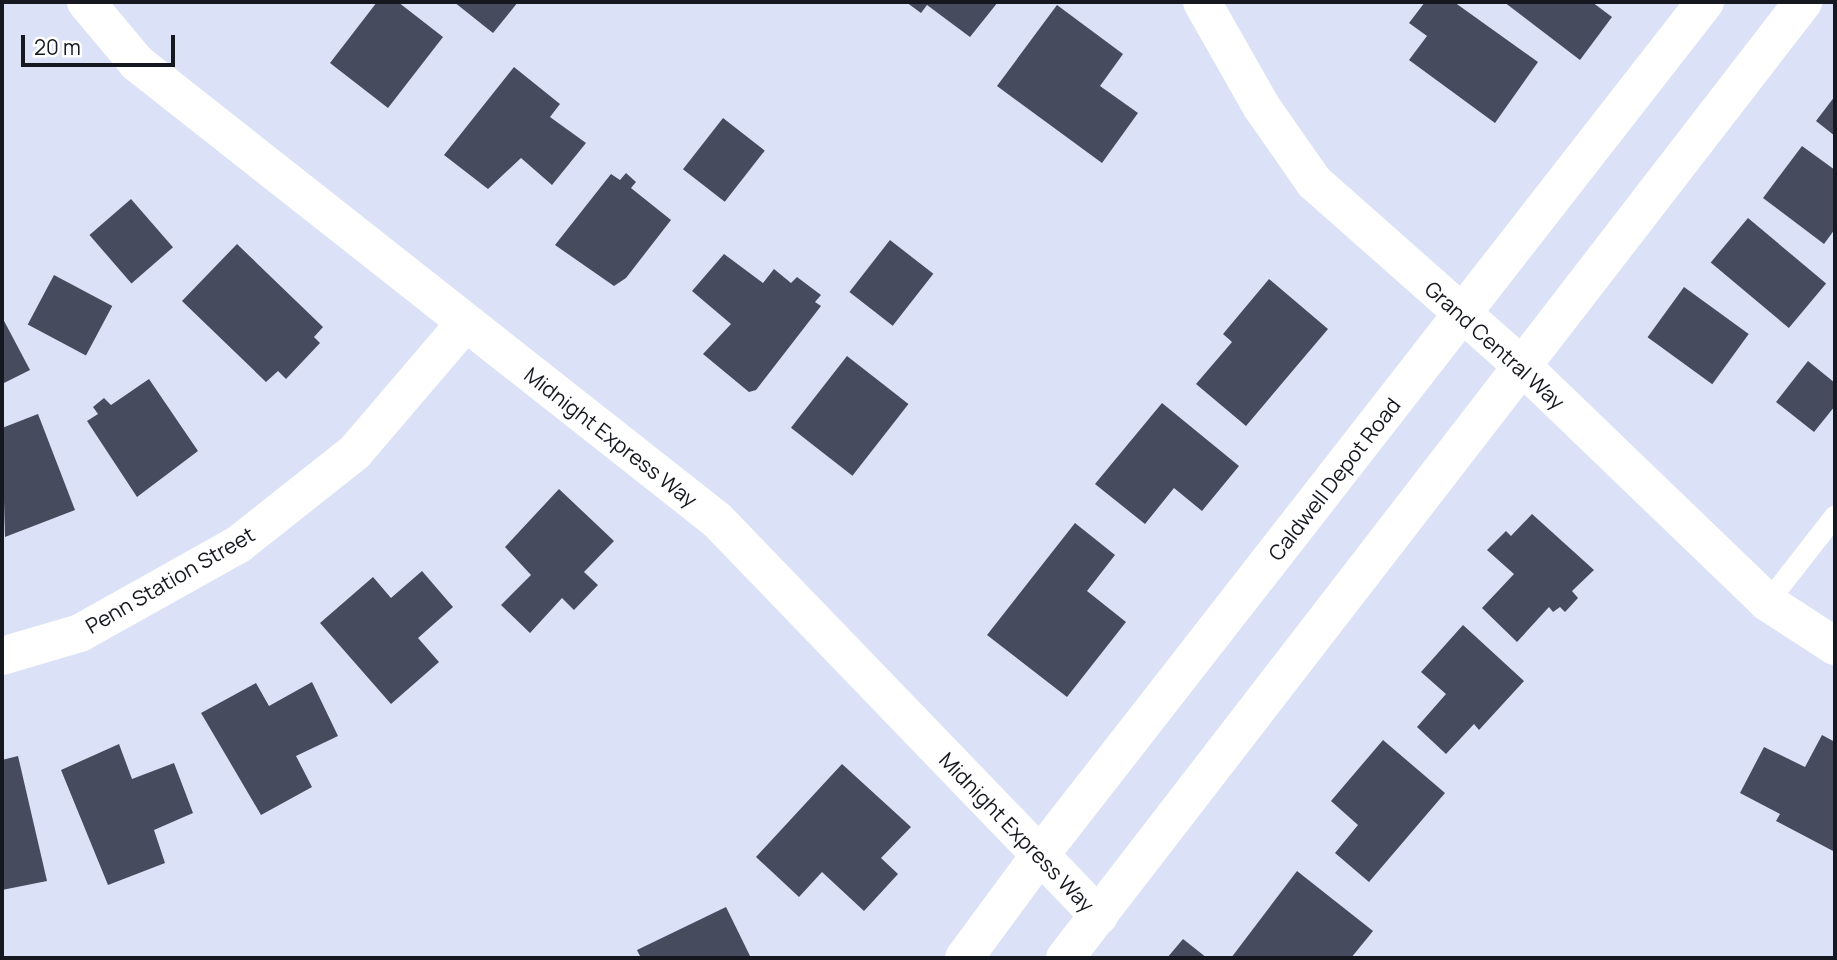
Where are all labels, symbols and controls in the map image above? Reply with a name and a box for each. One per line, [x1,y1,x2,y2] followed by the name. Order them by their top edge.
[24,21,178,65] scale bar
[34,33,81,61] text: 20 m
[1420,276,1570,414] street label: Grand Central Way
[520,362,702,512] street label: Midnight Express Way
[1263,393,1405,565] street label: Caldwell Depot Road
[81,521,259,639] street label: Penn Station Street
[934,747,1100,917] street label: Midnight Express Way

